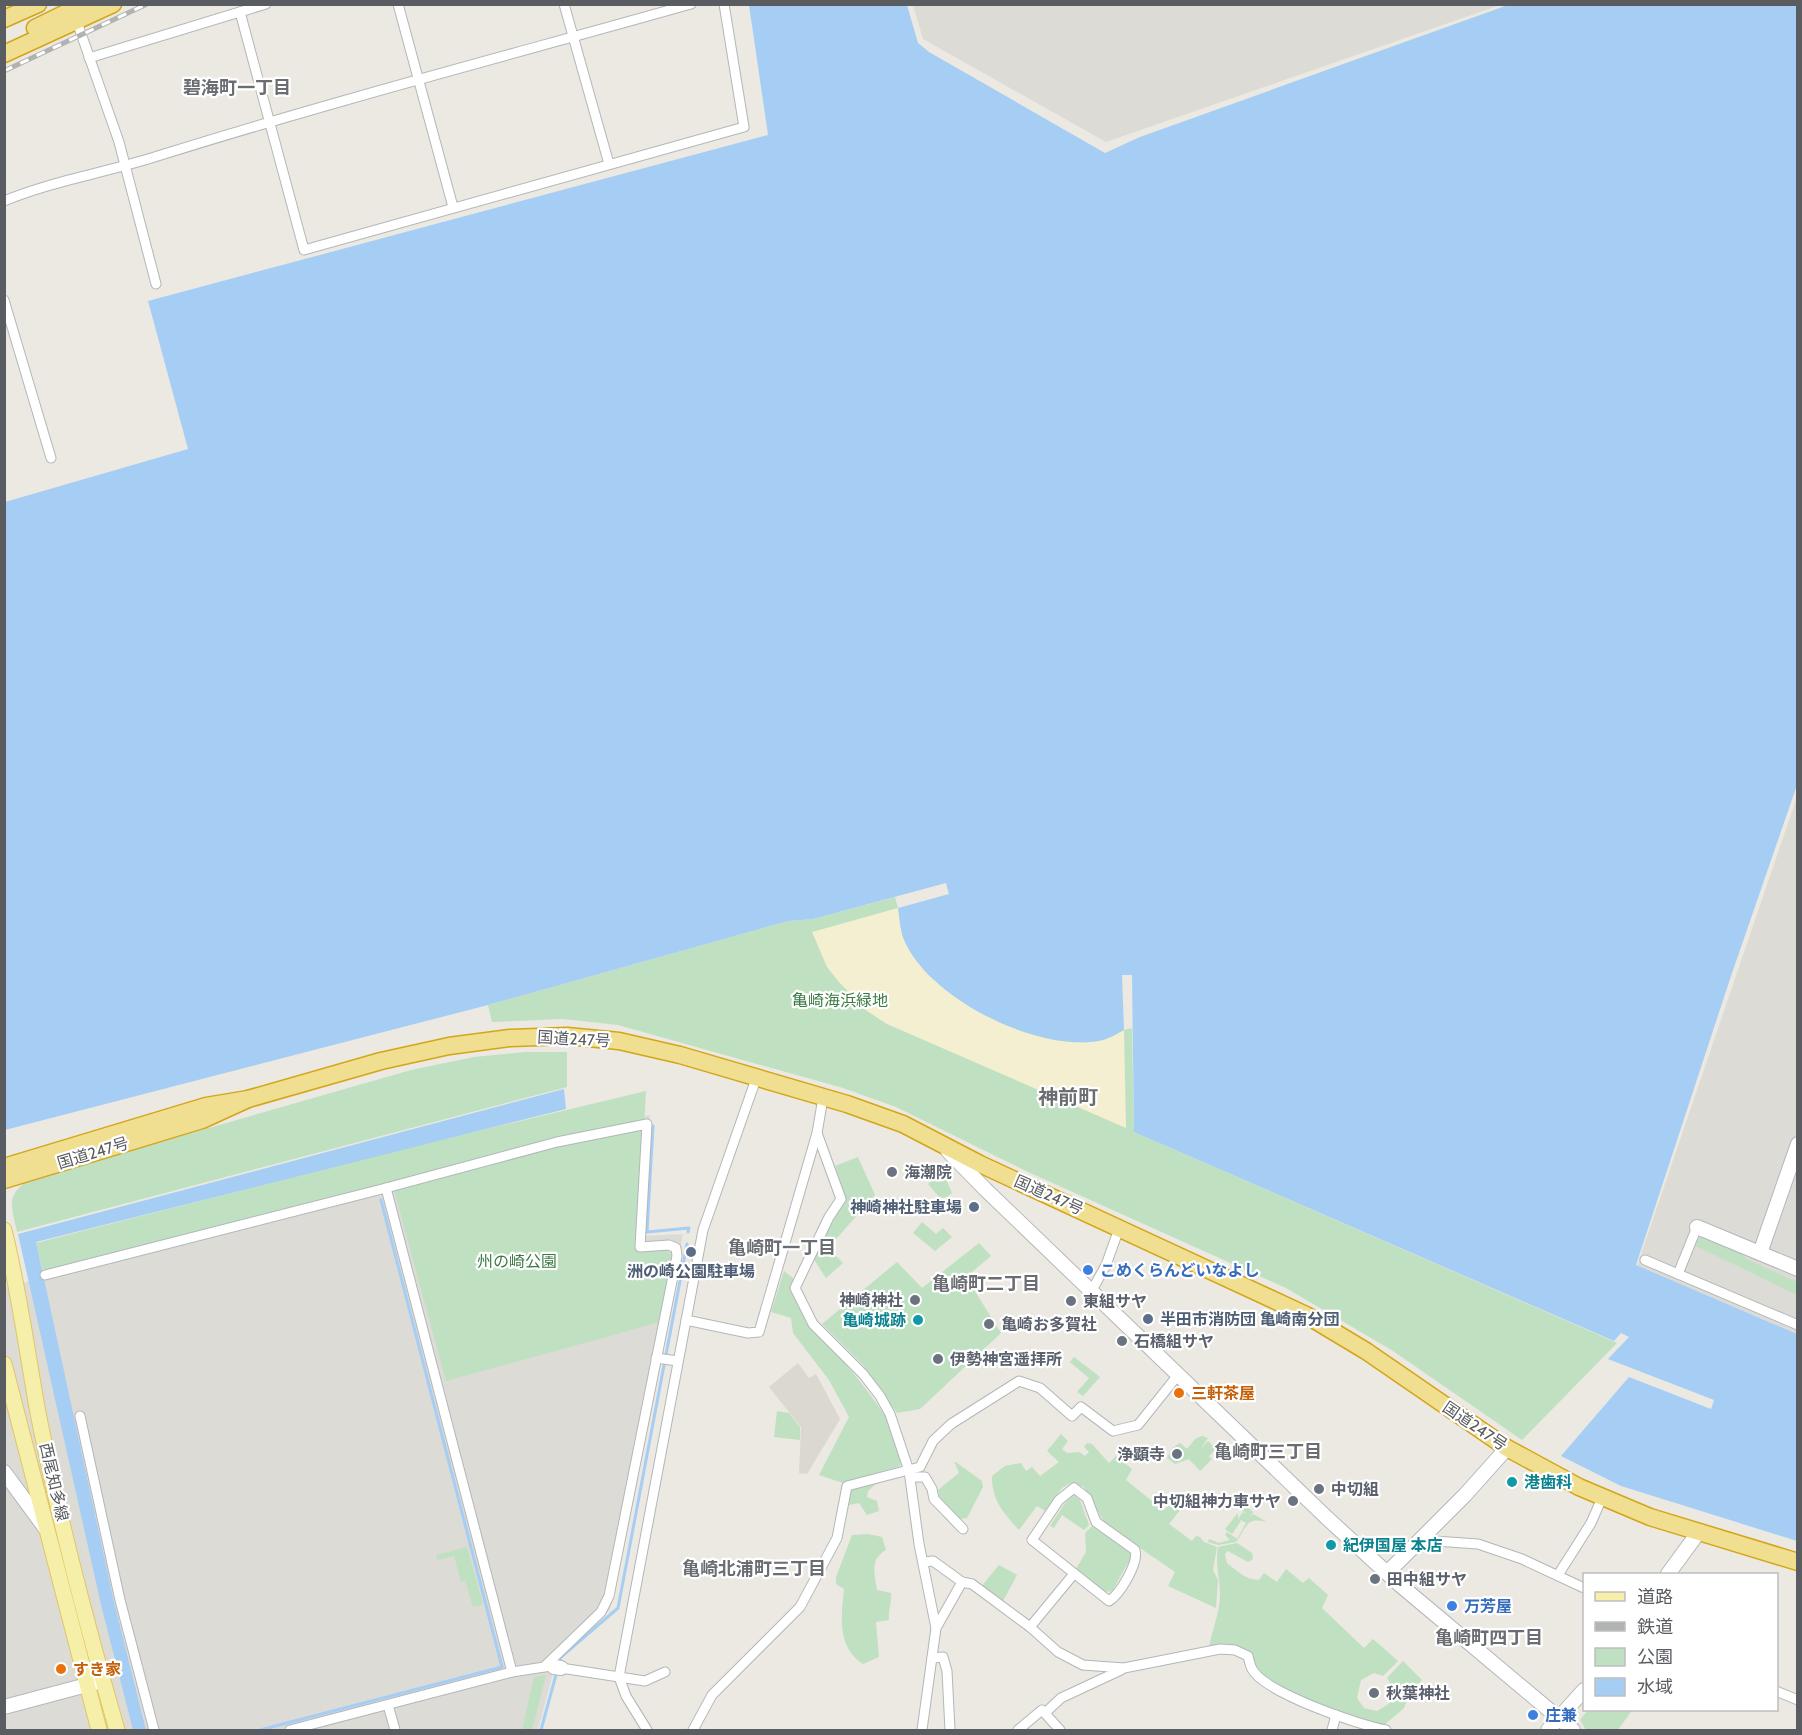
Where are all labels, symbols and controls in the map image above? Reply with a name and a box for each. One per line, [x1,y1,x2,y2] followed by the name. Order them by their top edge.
[183,77,291,99] district label: 碧海町一丁目
[792,991,888,1010] park label: 亀崎海浜緑地
[537,1028,611,1050] street label: 国道247号
[1038,1085,1098,1109] district label: 神前町
[55,1133,131,1173] street label: 国道247号
[904,1163,952,1182] place label: 海潮院
[885,1165,899,1179] marker: 海潮院
[1011,1171,1087,1219] street label: 国道247号
[850,1198,962,1217] place label: 神崎神社駐車場
[967,1200,981,1214] marker: 神崎神社駐車場
[728,1237,836,1259] district label: 亀崎町一丁目
[684,1245,698,1259] marker: 洲の崎公園駐車場
[477,1252,557,1271] park label: 州の崎公園
[1100,1261,1260,1280] place label: こめくらんどいなよし
[627,1262,755,1281] place label: 洲の崎公園駐車場
[1081,1263,1095,1277] marker: こめくらんどいなよし
[932,1273,1040,1295] district label: 亀崎町二丁目
[839,1291,903,1310] place label: 神崎神社
[1083,1292,1147,1311] place label: 東組サヤ
[908,1293,922,1307] marker: 神崎神社
[1064,1294,1078,1308] marker: 東組サヤ
[1160,1310,1340,1329] place label: 半田市消防団 亀崎南分団
[842,1311,906,1330] place label: 亀崎城跡
[1141,1312,1155,1326] marker: 半田市消防団 亀崎南分団
[911,1313,925,1327] marker: 亀崎城跡
[1001,1315,1097,1334] place label: 亀崎お多賀社
[982,1317,996,1331] marker: 亀崎お多賀社
[1134,1332,1214,1351] place label: 石橋組サヤ
[1115,1334,1129,1348] marker: 石橋組サヤ
[949,1350,1062,1369] place label: 伊勢神宮遥拝所
[931,1352,945,1366] marker: 伊勢神宮遥拝所
[1191,1384,1255,1403] place label: 三軒茶屋
[1172,1386,1186,1400] marker: 三軒茶屋
[1439,1398,1511,1454] street label: 国道247号
[36,1441,72,1523] street label: 西尾知多線
[1214,1441,1322,1463] district label: 亀崎町三丁目
[1117,1445,1165,1464] place label: 浄顕寺
[1170,1447,1184,1461] marker: 浄顕寺
[1524,1473,1572,1492] place label: 港歯科
[1505,1475,1519,1489] marker: 港歯科
[1331,1480,1379,1499] place label: 中切組
[1312,1482,1326,1496] marker: 中切組
[1153,1492,1281,1511] place label: 中切組神力車サヤ
[1286,1494,1300,1508] marker: 中切組神力車サヤ
[1343,1536,1443,1555] place label: 紀伊国屋 本店
[1324,1538,1338,1552] marker: 紀伊国屋 本店
[682,1558,826,1580] district label: 亀崎北浦町三丁目
[1387,1570,1467,1589] place label: 田中組サヤ
[1368,1572,1382,1586] marker: 田中組サヤ
[1583,1573,1778,1711] legend
[1637,1586,1673,1608] text: 道路
[1464,1597,1512,1616] place label: 万芳屋
[1445,1599,1459,1613] marker: 万芳屋
[1637,1616,1673,1638] text: 鉄道
[1435,1627,1543,1649] district label: 亀崎町四丁目
[1637,1646,1673,1668] text: 公園
[73,1660,121,1679] place label: すき家
[54,1662,68,1676] marker: すき家
[1637,1676,1673,1698] text: 水域
[1386,1684,1450,1703] place label: 秋葉神社
[1367,1686,1381,1700] marker: 秋葉神社
[1545,1706,1577,1725] place label: 庄兼
[1526,1708,1540,1722] marker: 庄兼

